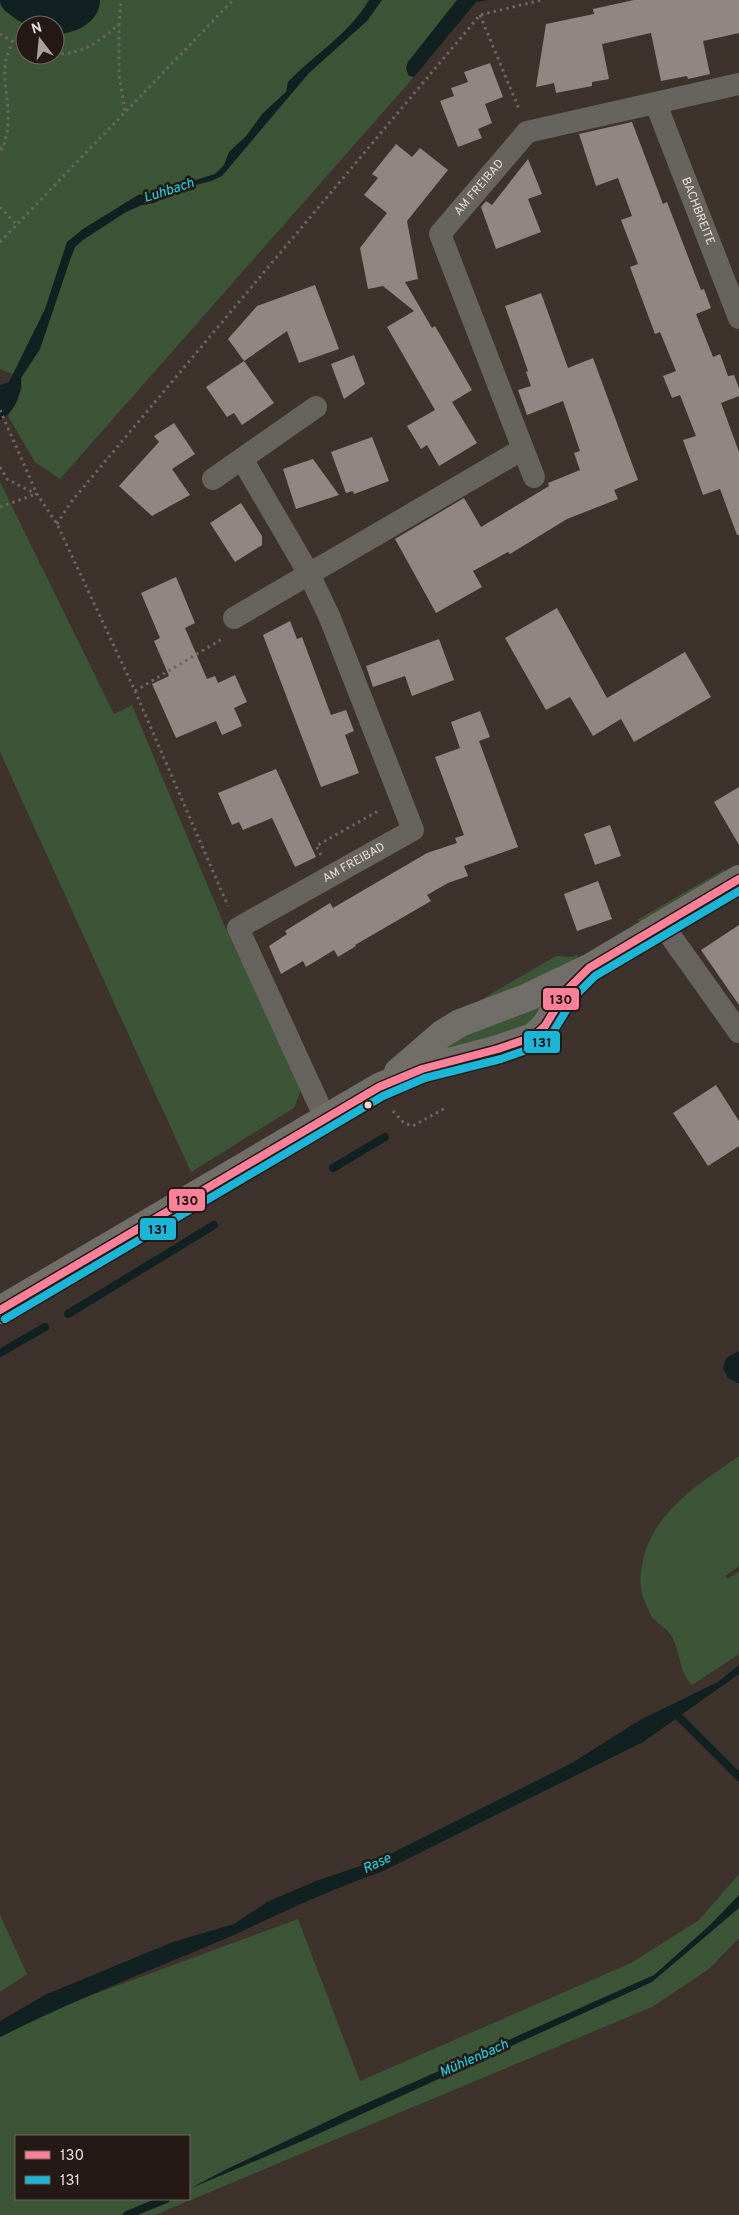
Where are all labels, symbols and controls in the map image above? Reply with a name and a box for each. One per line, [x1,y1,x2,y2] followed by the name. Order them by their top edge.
[15,15,65,65] north arrow
[30,19,44,39] text: N
[451,156,508,219] street label: AM FREIBAD
[142,175,197,207] water label: Luhbach
[677,175,718,247] street label: BACHBREITE
[320,839,388,887] street label: AM FREIBAD
[542,987,580,1011] line badge: 130
[550,992,572,1009] text: 130
[523,1030,561,1054] line badge: 131
[532,1035,552,1052] text: 131
[363,1100,373,1110] unlabelled marker
[168,1188,206,1212] line badge: 130
[176,1193,198,1210] text: 130
[139,1217,177,1241] line badge: 131
[148,1222,168,1239] text: 131
[360,1850,395,1878] water label: Rase
[437,2036,512,2082] water label: Mühlenbach
[15,2135,190,2200] legend
[60,2147,84,2166] text: 130
[60,2172,80,2191] text: 131

